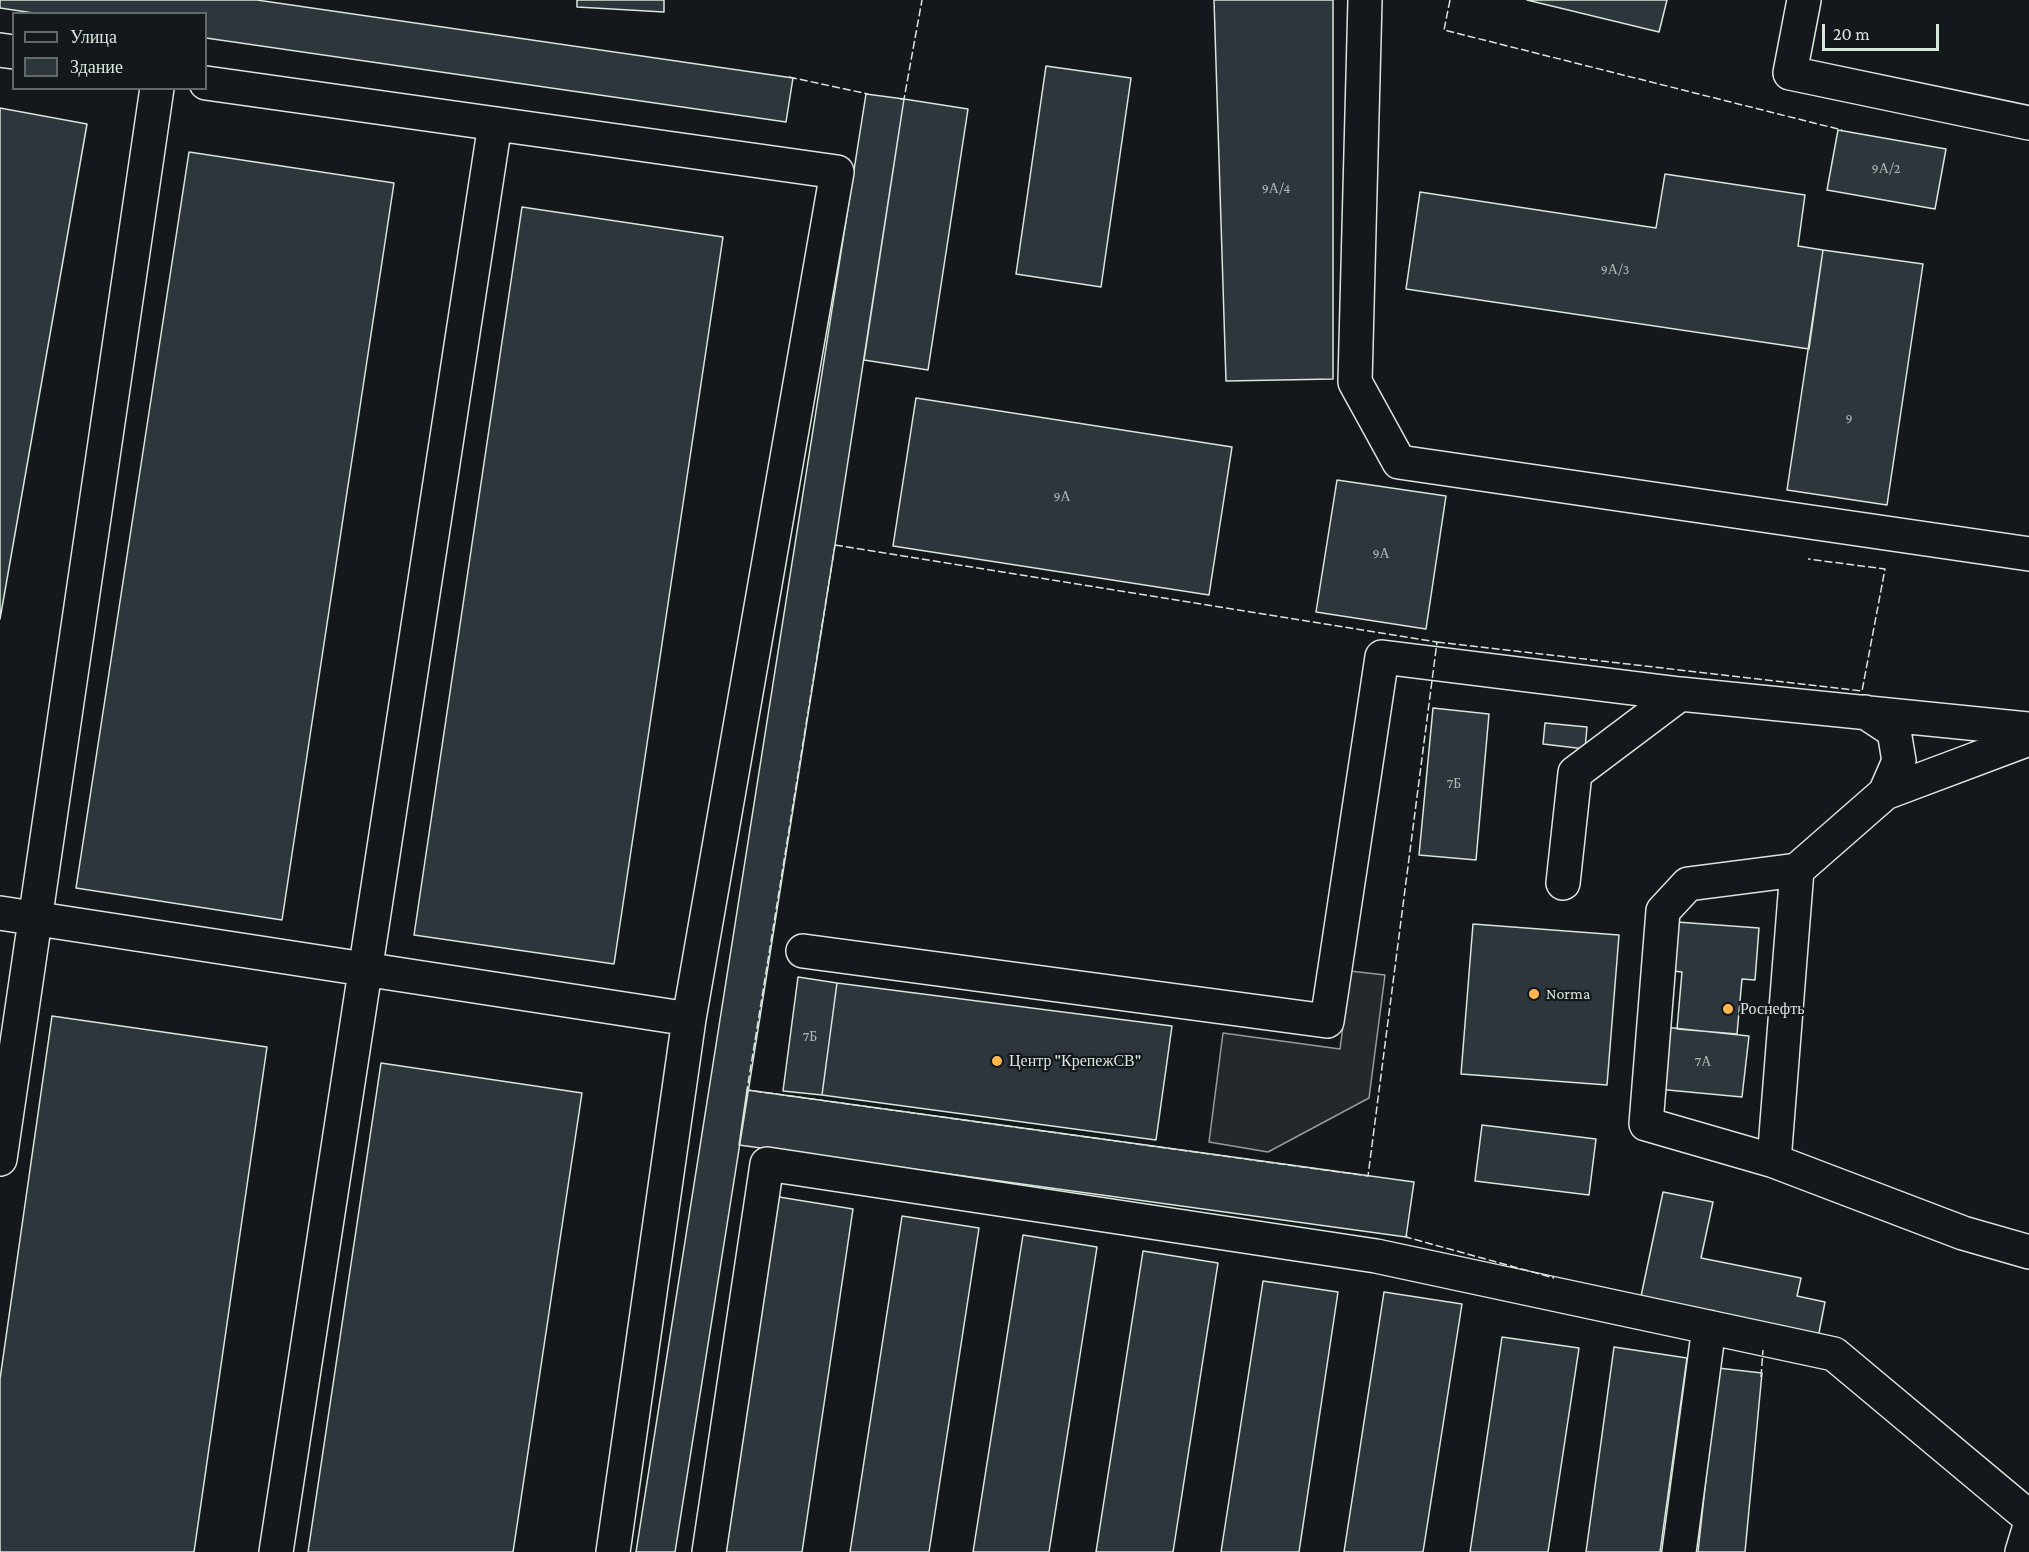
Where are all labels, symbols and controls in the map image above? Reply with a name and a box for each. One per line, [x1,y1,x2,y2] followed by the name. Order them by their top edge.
[12,12,207,90] legend
[1825,12,1942,50] scale bar
[1833,24,1870,44] text: 20 m
[70,27,117,47] text: Улица
[70,57,123,77] text: Здание
[1872,161,1900,177] house number: 9А/2
[1262,181,1290,197] house number: 9А/4
[1601,262,1629,278] house number: 9А/3
[1845,411,1853,427] house number: 9
[1053,489,1071,505] house number: 9А
[1372,546,1390,562] house number: 9А
[1447,776,1461,792] house number: 7Б
[1546,984,1590,1004] place label: Norma
[1527,987,1541,1001] marker: Norma
[1740,999,1805,1019] place label: Роснефть
[1721,1002,1735,1016] marker: Роснефть
[803,1029,817,1045] house number: 7Б
[1009,1051,1141,1071] place label: Центр "КрепежСВ"
[990,1054,1004,1068] marker: Центр "КрепежСВ"
[1695,1054,1711,1070] house number: 7А

